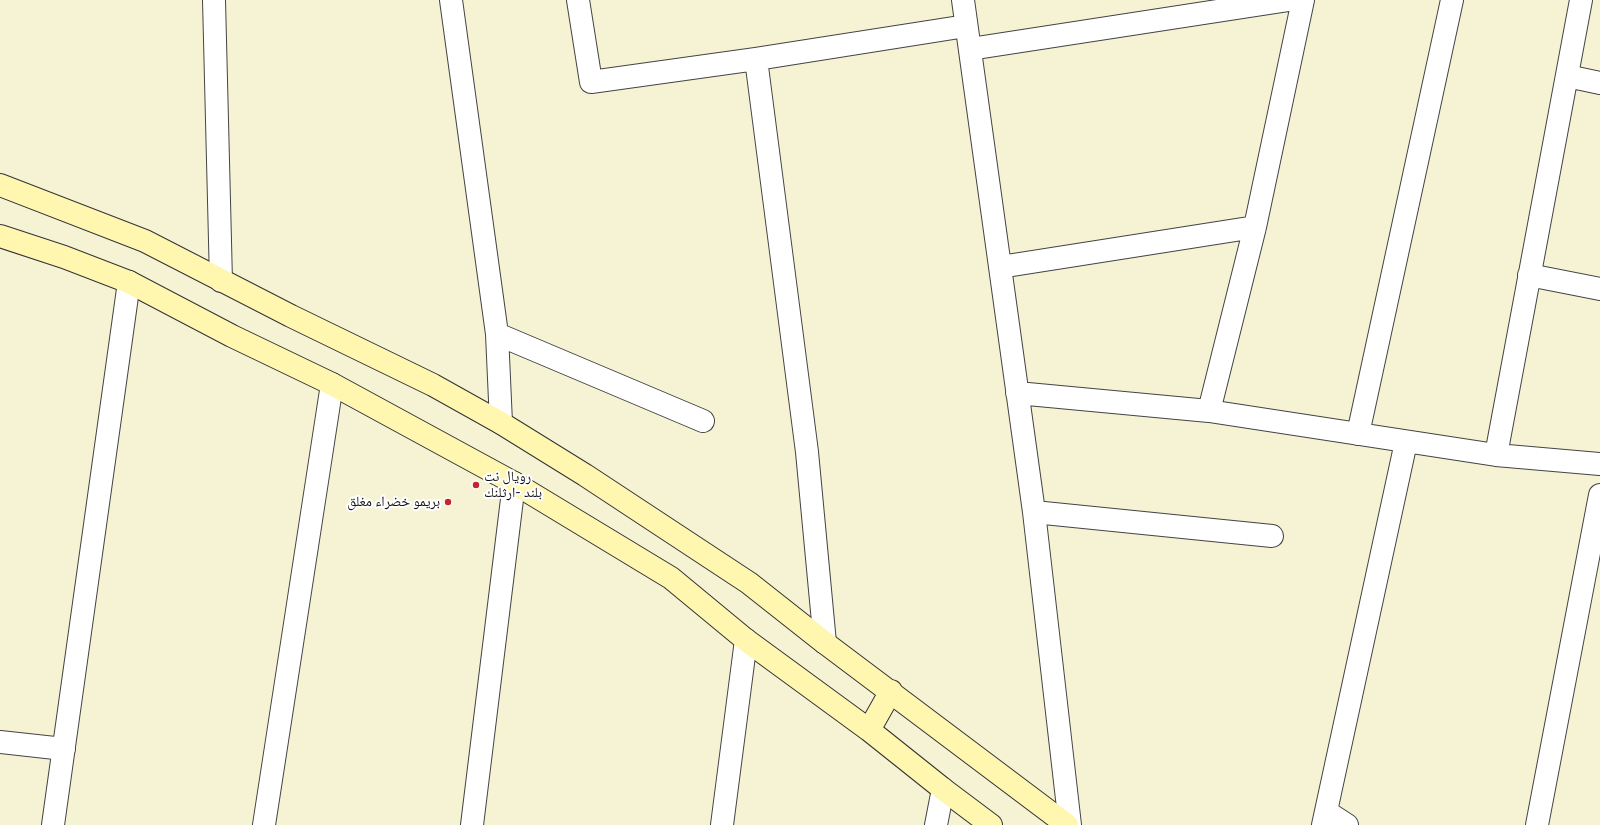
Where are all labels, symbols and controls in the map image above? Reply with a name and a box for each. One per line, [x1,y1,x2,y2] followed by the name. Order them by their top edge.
[484,469,542,502] place label: رويال نت بلند -ارثلنك
[471,480,481,490] marker: رويال نت بلند -ارثلنك
[347,494,440,510] place label: بريمو خضراء مغلق
[443,497,453,507] marker: بريمو خضراء مغلق

